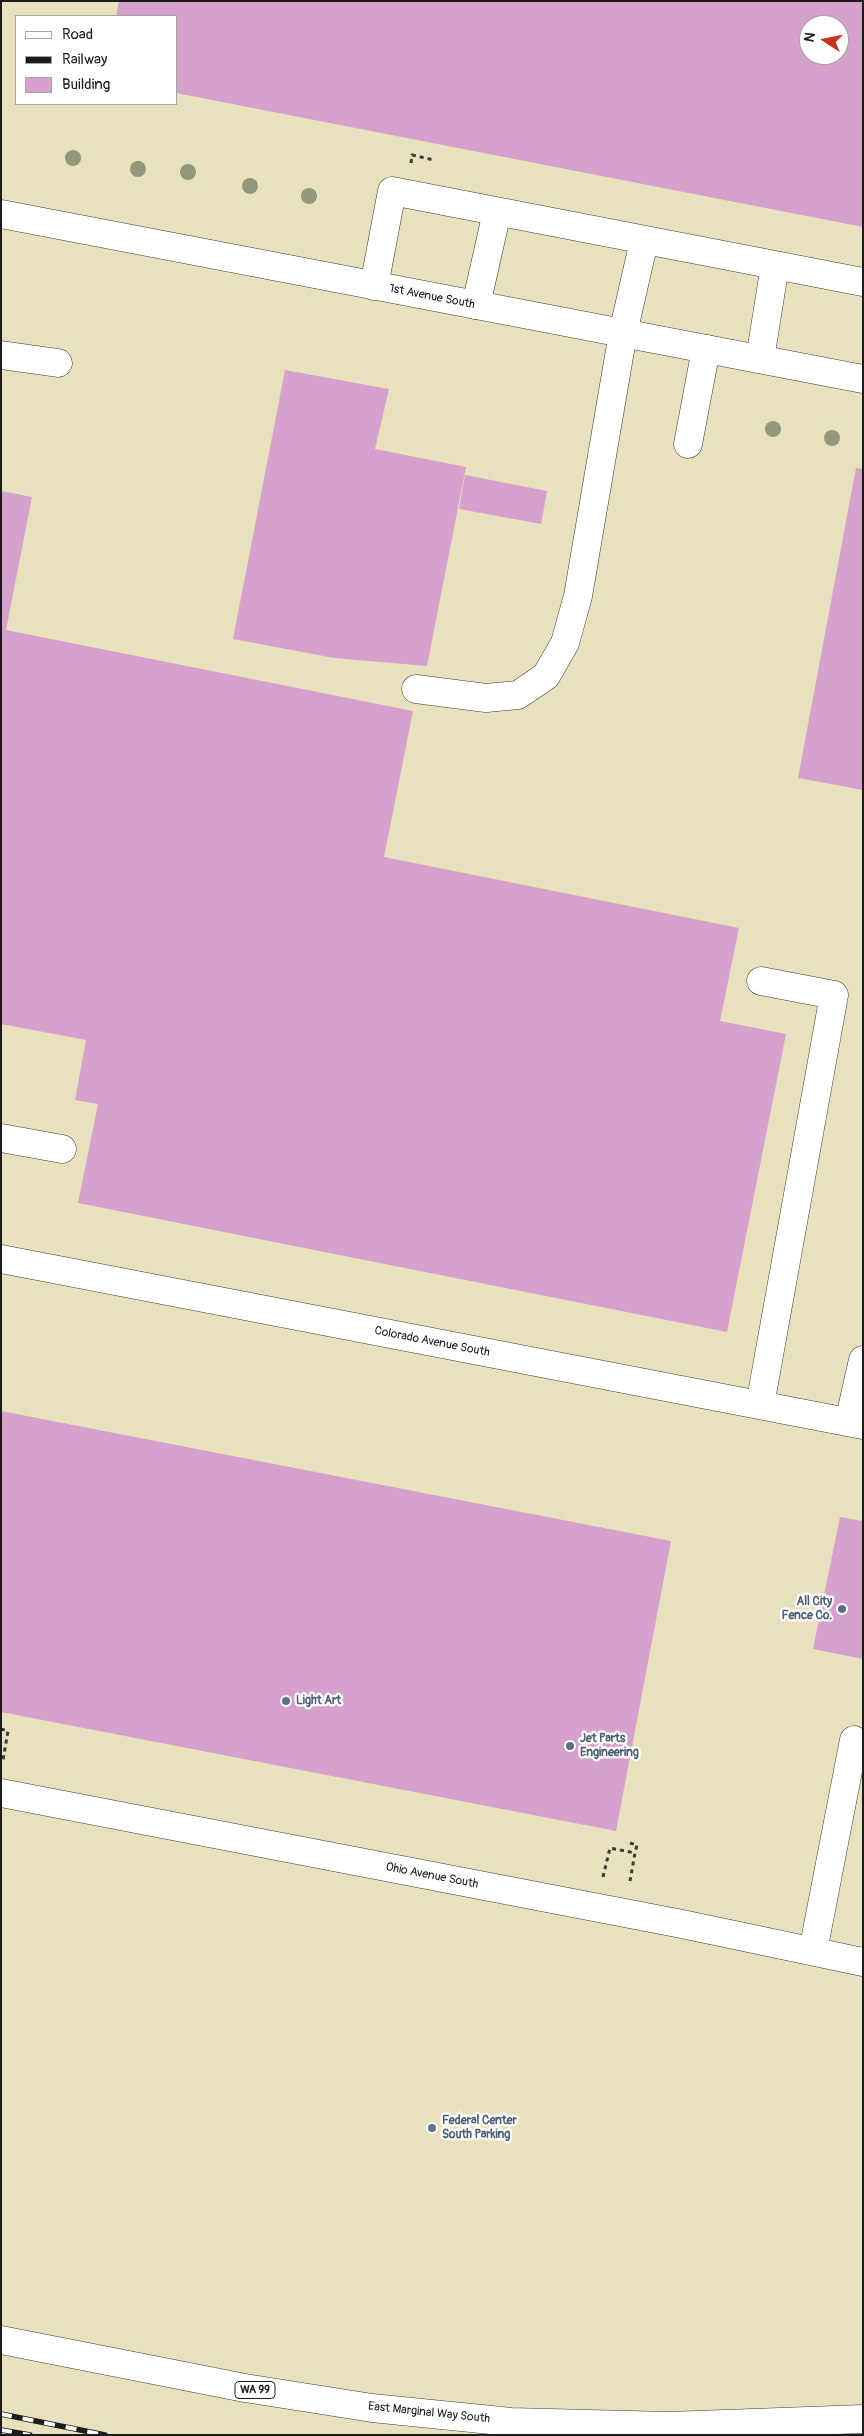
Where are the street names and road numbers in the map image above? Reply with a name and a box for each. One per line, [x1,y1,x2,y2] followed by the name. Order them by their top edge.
[388,282,476,312] street label: 1st Avenue South
[373,1324,491,1360] street label: Colorado Avenue South
[384,1860,480,1892] street label: Ohio Avenue South
[235,2382,275,2398] road number: WA 99
[367,2399,491,2427] street label: East Marginal Way South

